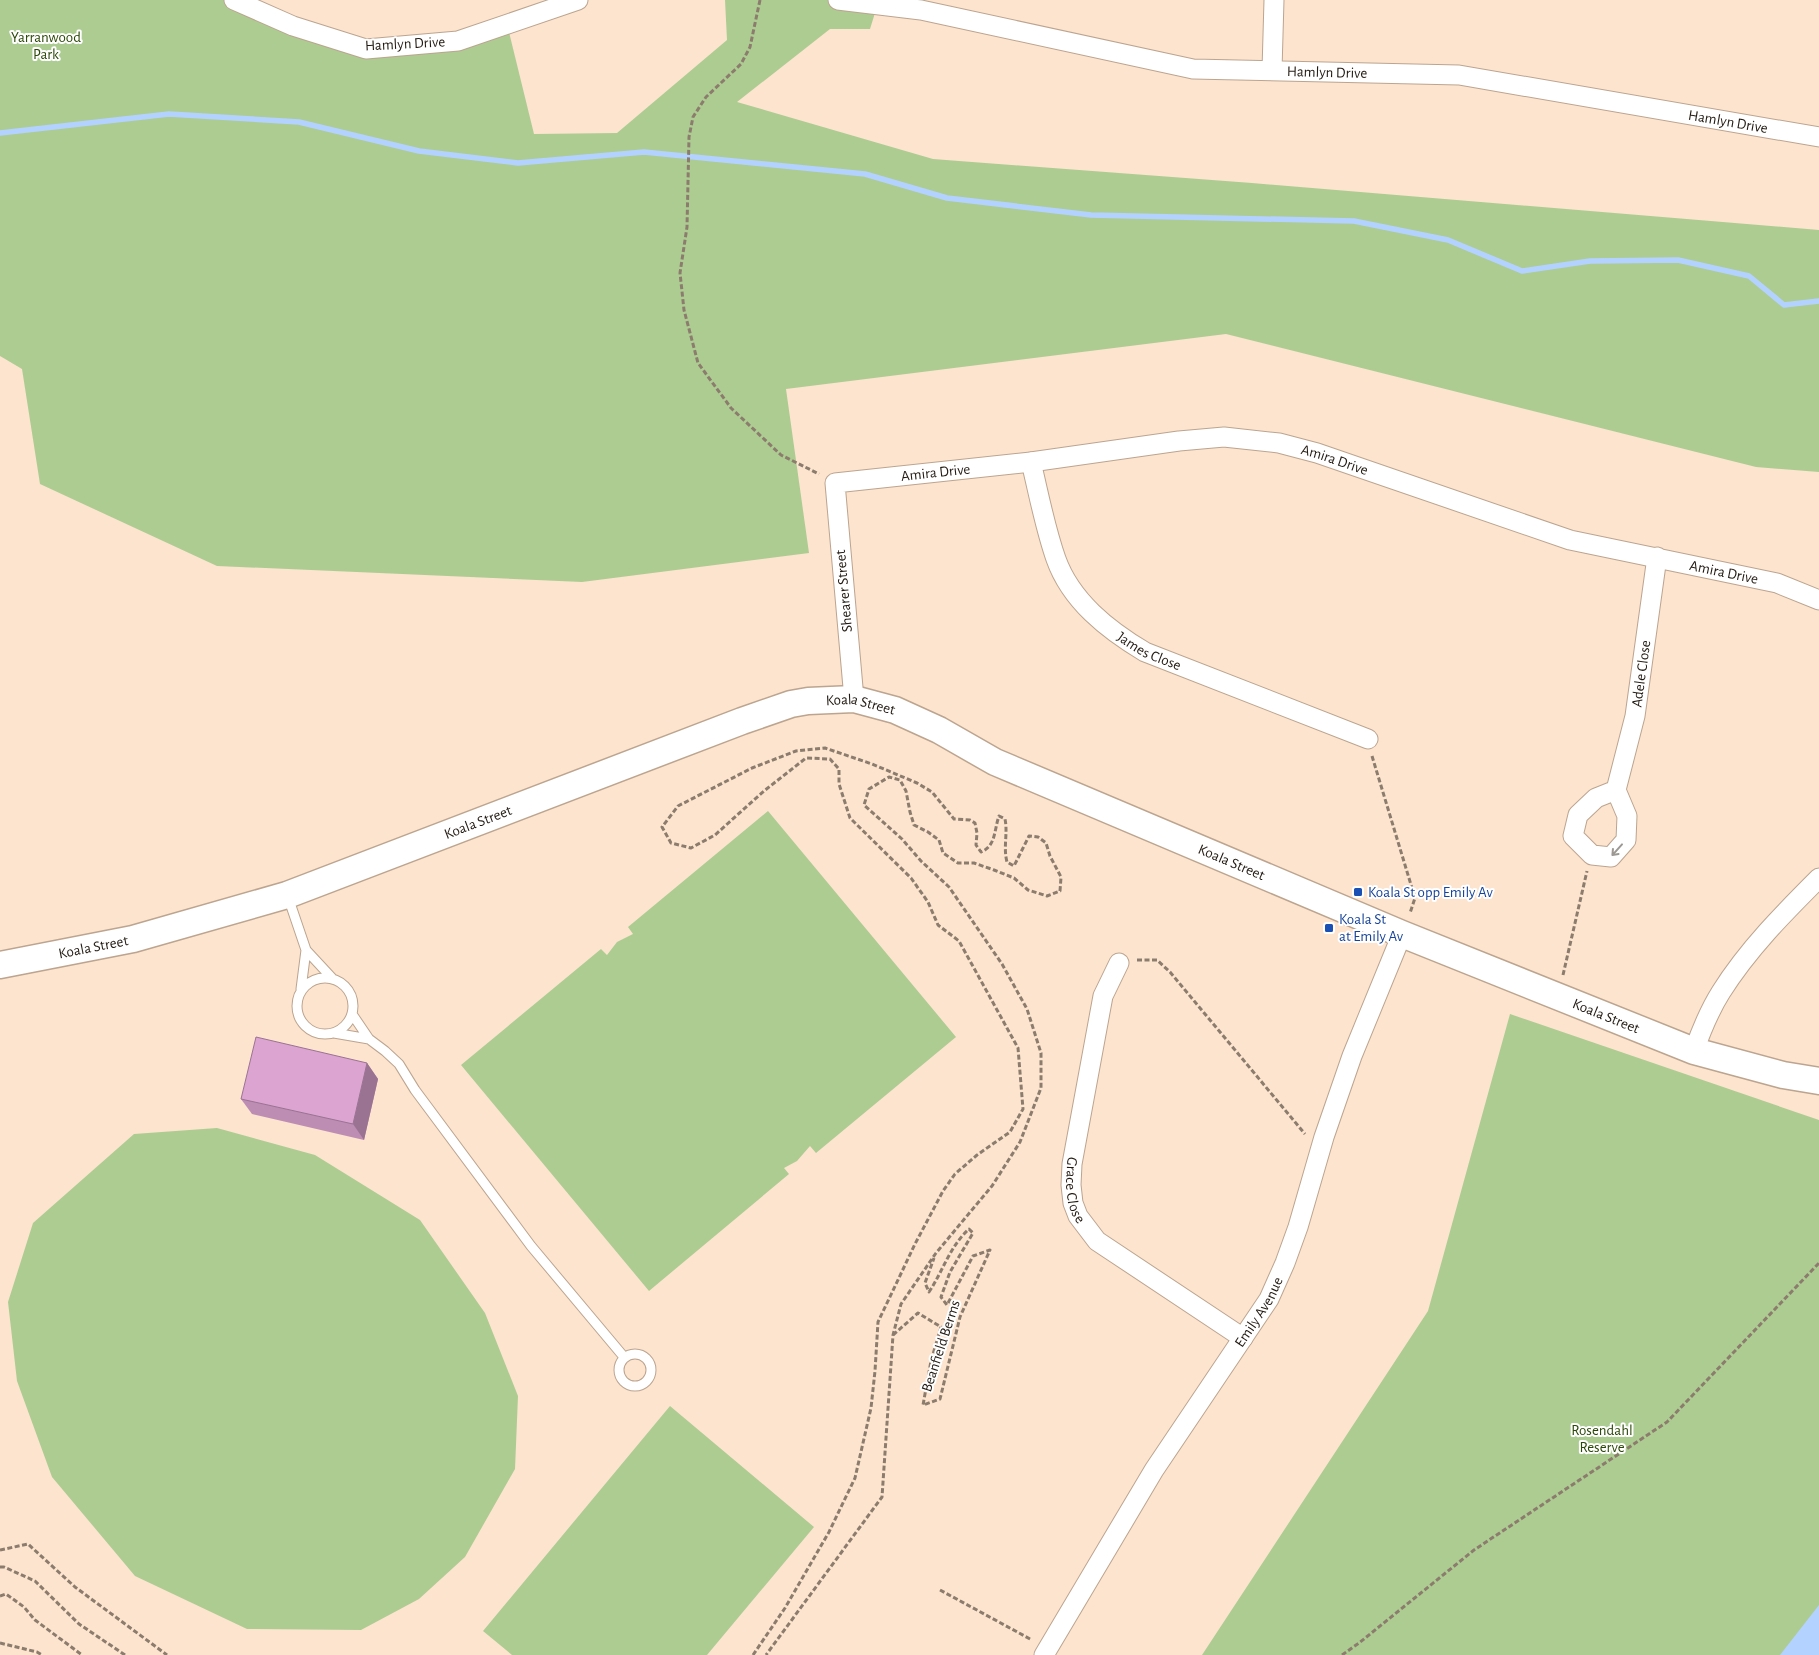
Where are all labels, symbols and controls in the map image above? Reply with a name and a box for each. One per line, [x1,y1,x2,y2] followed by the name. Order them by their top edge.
[11,30,81,62] park label: Yarranwood Park
[365,34,446,54] street label: Hamlyn Drive
[1287,64,1367,80] street label: Hamlyn Drive
[1687,107,1769,136] street label: Hamlyn Drive
[1300,442,1370,478] street label: Amira Drive
[900,461,971,483] street label: Amira Drive
[833,549,855,633] street label: Shearer Street
[1688,558,1760,586] street label: Amira Drive
[1114,629,1183,673] street label: James Close
[1629,639,1653,708] street label: Adele Close
[825,691,897,717] street label: Koala Street
[442,802,514,842] street label: Koala Street
[1196,841,1267,883] street label: Koala Street
[1611,844,1623,857] one-way arrow
[1368,885,1493,900] place label: Koala St opp Emily Av
[1352,886,1364,898] marker: Koala St opp Emily Av
[1339,912,1404,944] place label: Koala St at Emily Av
[1323,922,1335,934] marker: Koala St at Emily Av
[57,933,130,961] street label: Koala Street
[1571,996,1642,1036] street label: Koala Street
[1063,1156,1088,1226] street label: Grace Close
[1232,1275,1285,1350] street label: Emily Avenue
[919,1298,963,1394] street label: Beanfield Berms
[1571,1423,1633,1455] park label: Rosendahl Reserve

